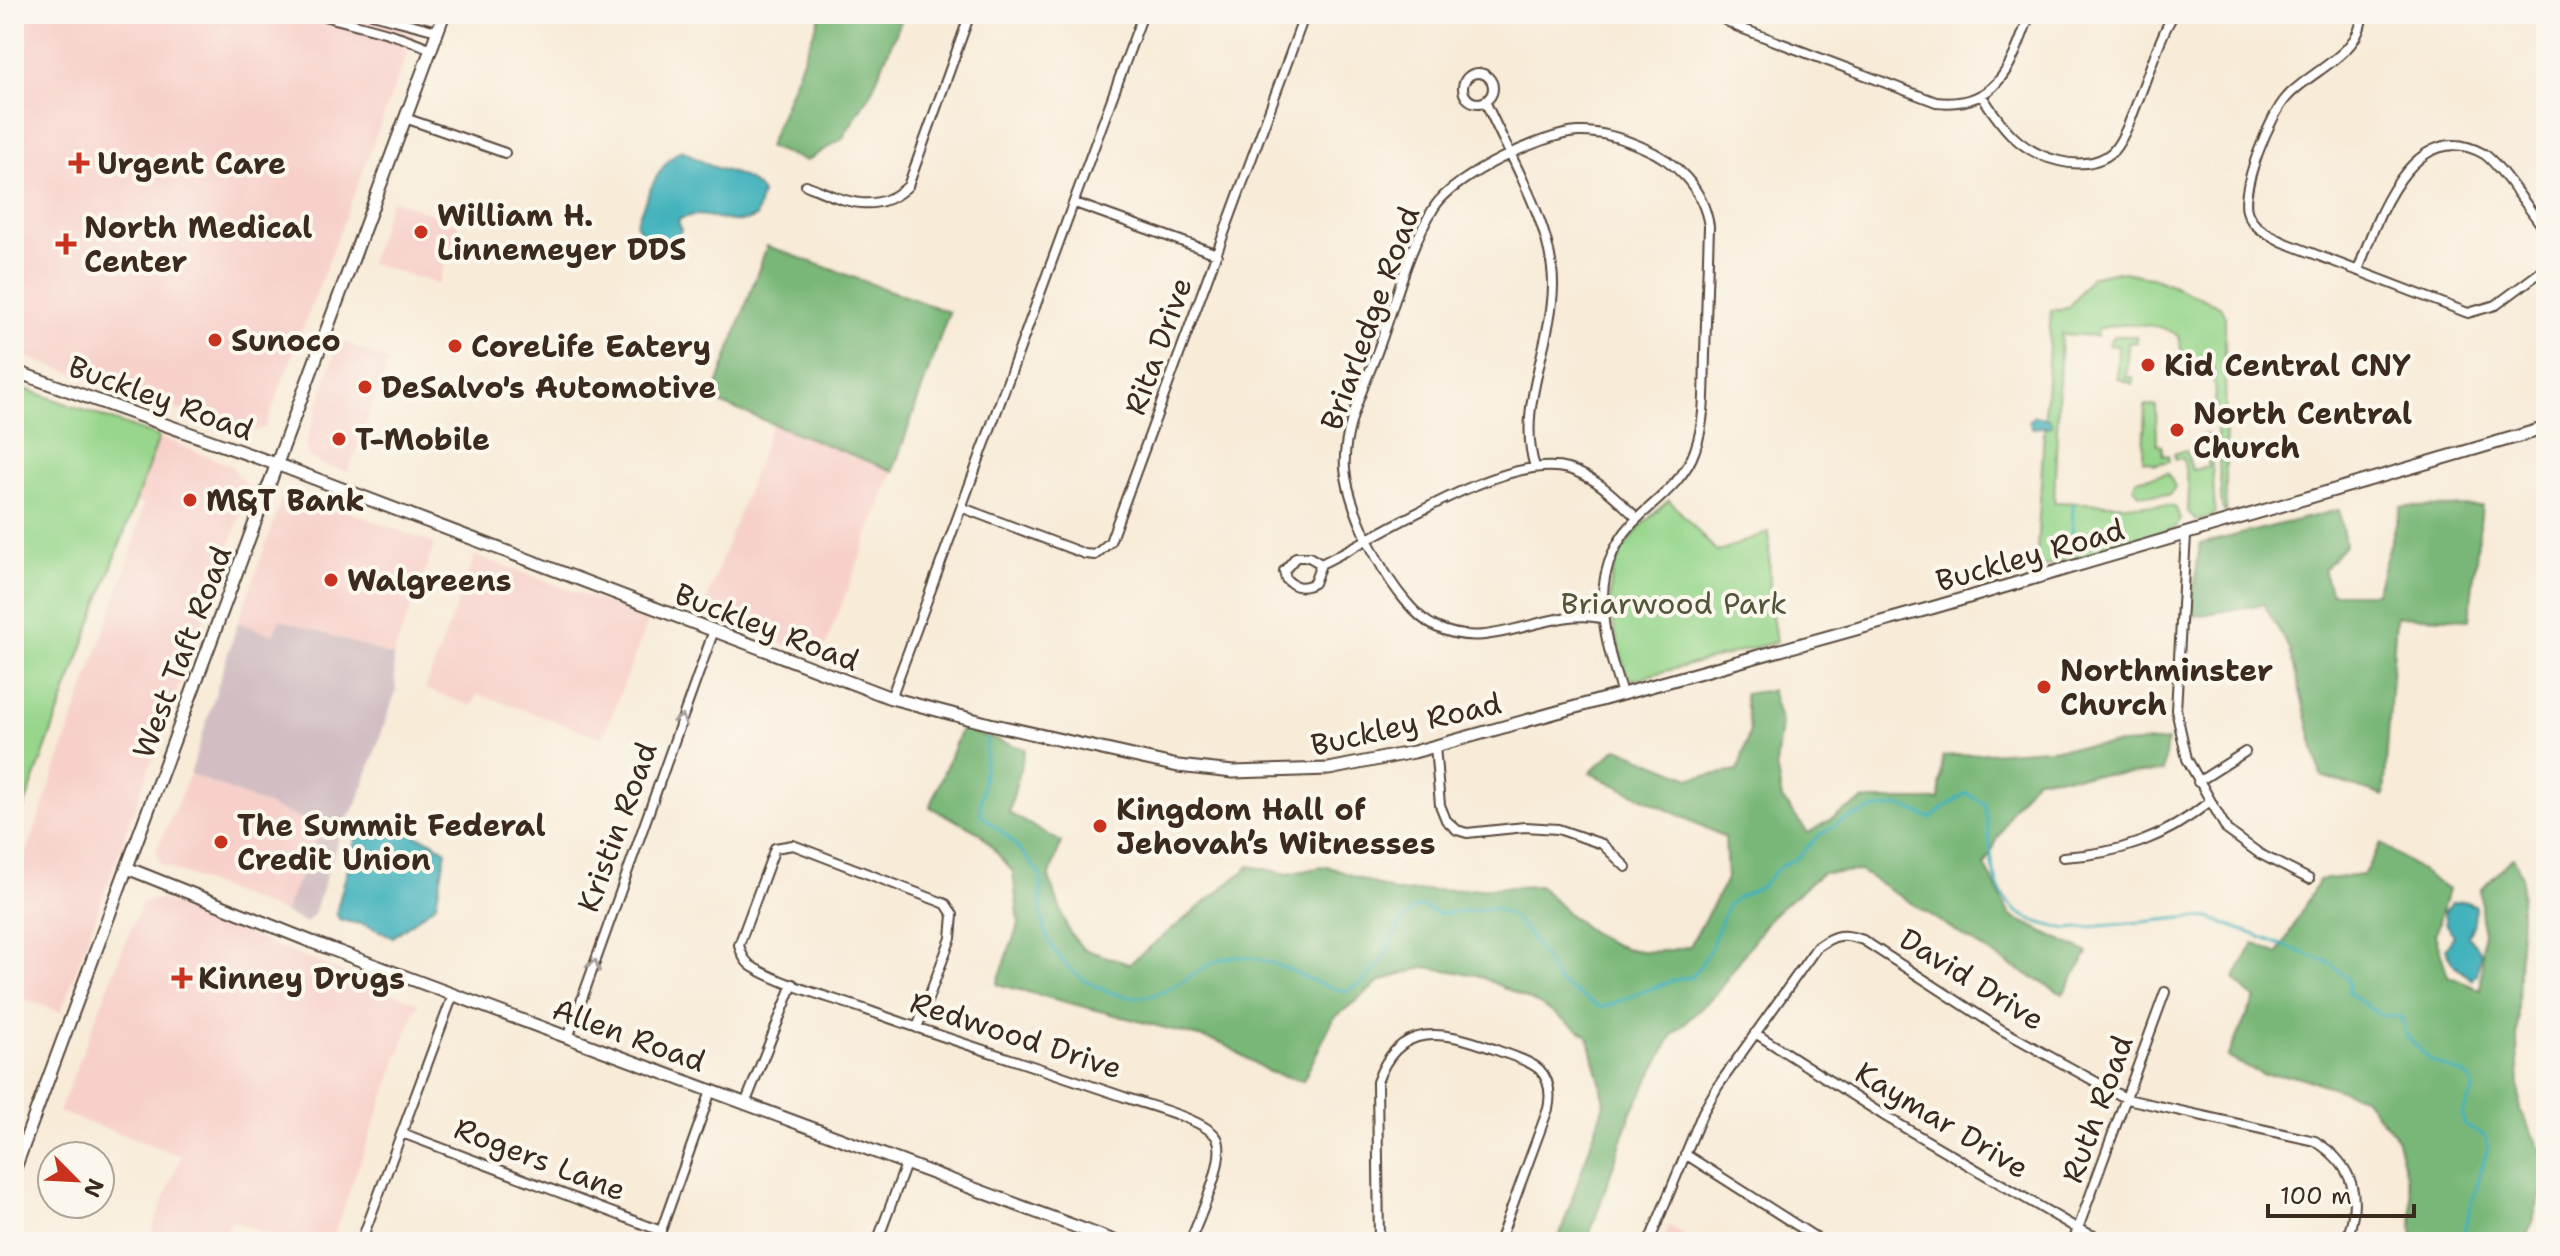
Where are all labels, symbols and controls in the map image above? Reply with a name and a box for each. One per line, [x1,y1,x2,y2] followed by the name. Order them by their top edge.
[97,143,286,184] place label: Urgent Care
[68,152,90,174] marker: Urgent Care
[437,195,686,270] place label: William H. Linnemeyer DDS
[1311,200,1429,436] street label: Briarledge Road
[84,207,312,282] place label: North Medical Center
[412,223,430,241] marker: William H. Linnemeyer DDS
[55,233,77,255] marker: North Medical Center
[1114,272,1202,420] street label: Rita Drive
[231,320,341,361] place label: Sunoco
[471,326,711,367] place label: CoreLife Eatery
[206,331,224,349] marker: Sunoco
[446,337,464,355] marker: CoreLife Eatery
[2164,345,2411,386] place label: Kid Central CNY
[63,346,259,450] street label: Buckley Road
[2139,356,2157,374] marker: Kid Central CNY
[381,367,716,408] place label: DeSalvo's Automotive
[356,378,374,396] marker: DeSalvo's Automotive
[2193,393,2412,468] place label: North Central Church
[355,419,490,460] place label: T-Mobile
[2168,421,2186,439] marker: North Central Church
[330,430,348,448] marker: T-Mobile
[206,480,365,521] place label: M&T Bank
[181,491,199,509] marker: M&T Bank
[1931,509,2129,601] street label: Buckley Road
[123,540,241,764] street label: West Taft Road
[347,560,512,601] place label: Walgreens
[322,571,340,589] marker: Walgreens
[669,573,865,681] street label: Buckley Road
[1561,583,1787,624] park label: Briarwood Park
[2060,650,2273,725] place label: Northminster Church
[2035,678,2053,696] marker: Northminster Church
[1307,682,1505,766] street label: Buckley Road
[671,714,688,728] one-way arrow
[567,736,667,918] street label: Kristin Road
[1116,789,1435,864] place label: Kingdom Hall of Jehovah’s Witnesses
[237,805,546,880] place label: The Summit Federal Credit Union
[1091,817,1109,835] marker: Kingdom Hall of Jehovah’s Witnesses
[212,833,230,851] marker: The Summit Federal Credit Union
[1892,918,2052,1040] street label: David Drive
[198,958,405,999] place label: Kinney Drugs
[584,959,600,973] one-way arrow
[173,969,191,987] marker: Kinney Drugs
[905,981,1127,1089] street label: Redwood Drive
[547,988,711,1082] street label: Allen Road
[2051,1030,2143,1188] street label: Ruth Road
[1847,1052,2037,1188] street label: Kaymar Drive
[448,1107,632,1211] street label: Rogers Lane
[36,1140,116,1220] north arrow
[2268,1168,2414,1218] scale bar
[77,1174,111,1202] text: N
[2280,1180,2352,1212] text: 100 m

